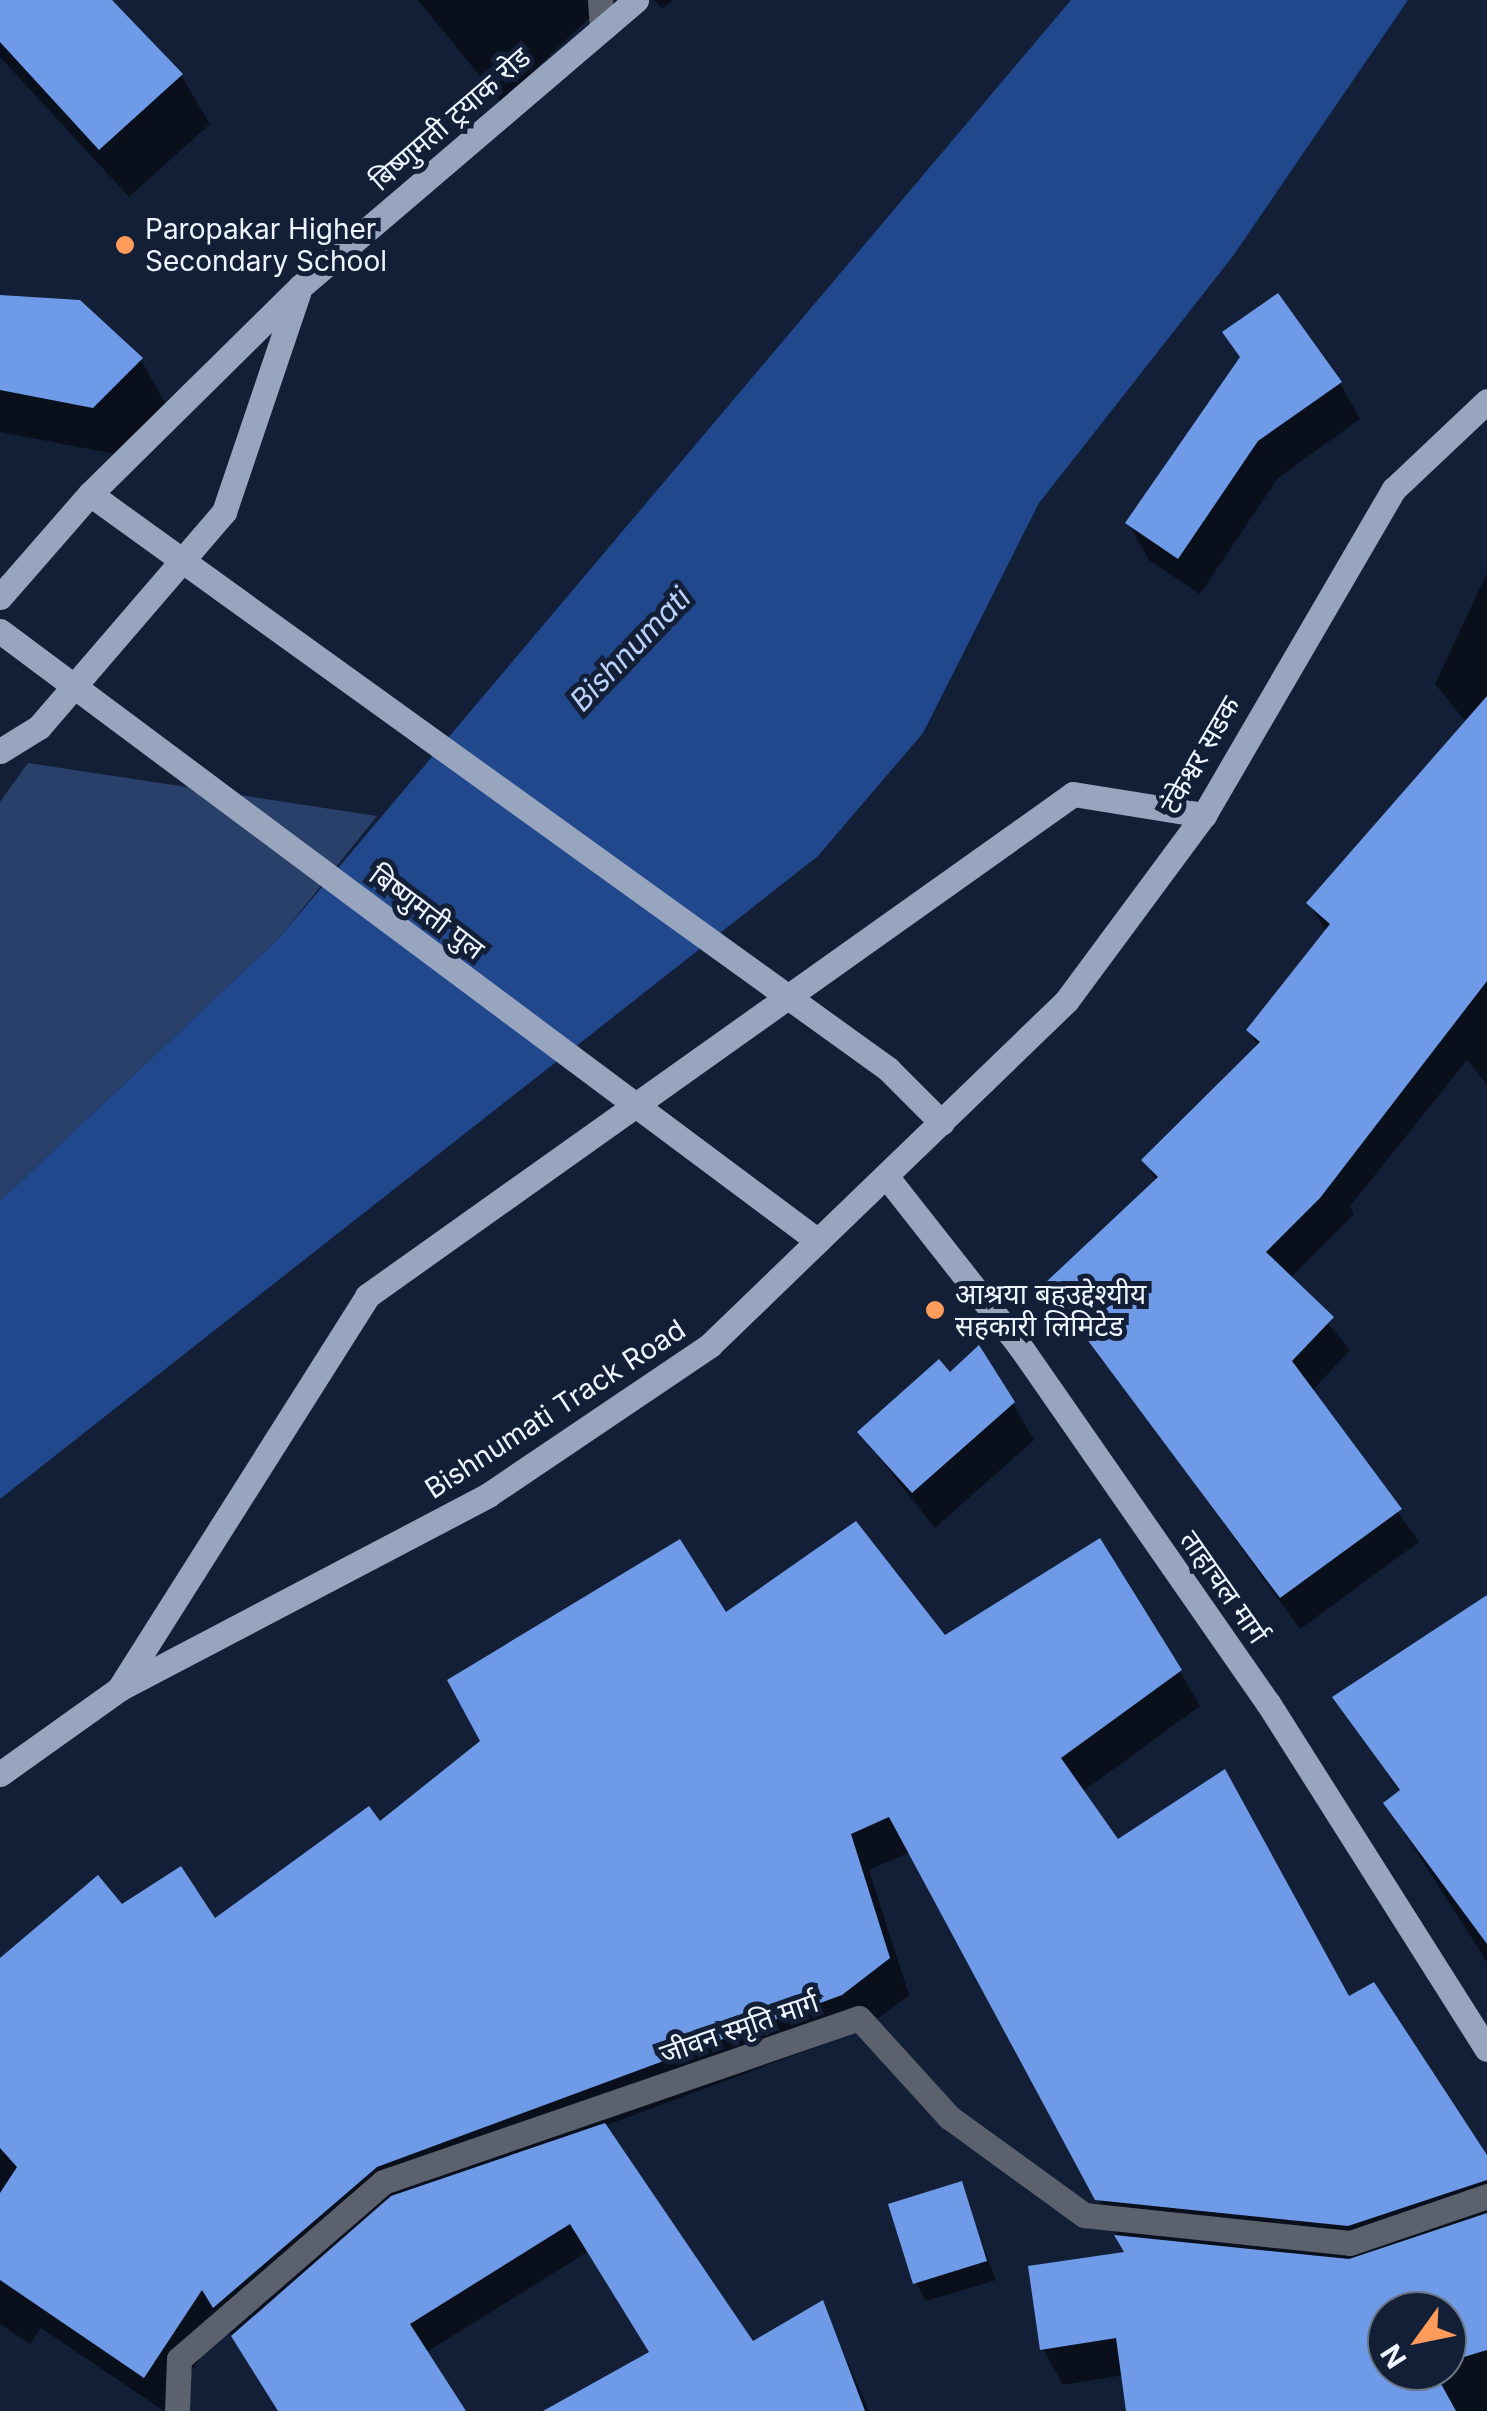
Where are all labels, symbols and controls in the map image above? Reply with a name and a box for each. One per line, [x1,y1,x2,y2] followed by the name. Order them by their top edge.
[363,40,537,198] street label: बिष्णुमती ट्रयाक रोड
[145,212,387,278] place label: Paropakar Higher Secondary School
[114,234,136,256] marker: Paropakar Higher Secondary School
[562,580,698,718] water label: Bishnumati
[1153,690,1247,820] street label: टंकेश्वर सडक
[363,858,491,966] street label: बिष्णुमती पुल
[955,1277,1146,1343] place label: आश्रया बहुउद्देश्यीय सहकारी लिमिटेड
[924,1299,946,1321] marker: आश्रया बहुउद्देश्यीय सहकारी लिमिटेड
[419,1312,691,1506] street label: Bishnumati Track Road
[1173,1524,1275,1650] street label: ताहाचल मार्ग
[655,1985,823,2071] street label: जीवन स्मृति मार्ग
[1367,2291,1467,2391] north arrow
[1373,2338,1414,2374] text: N

